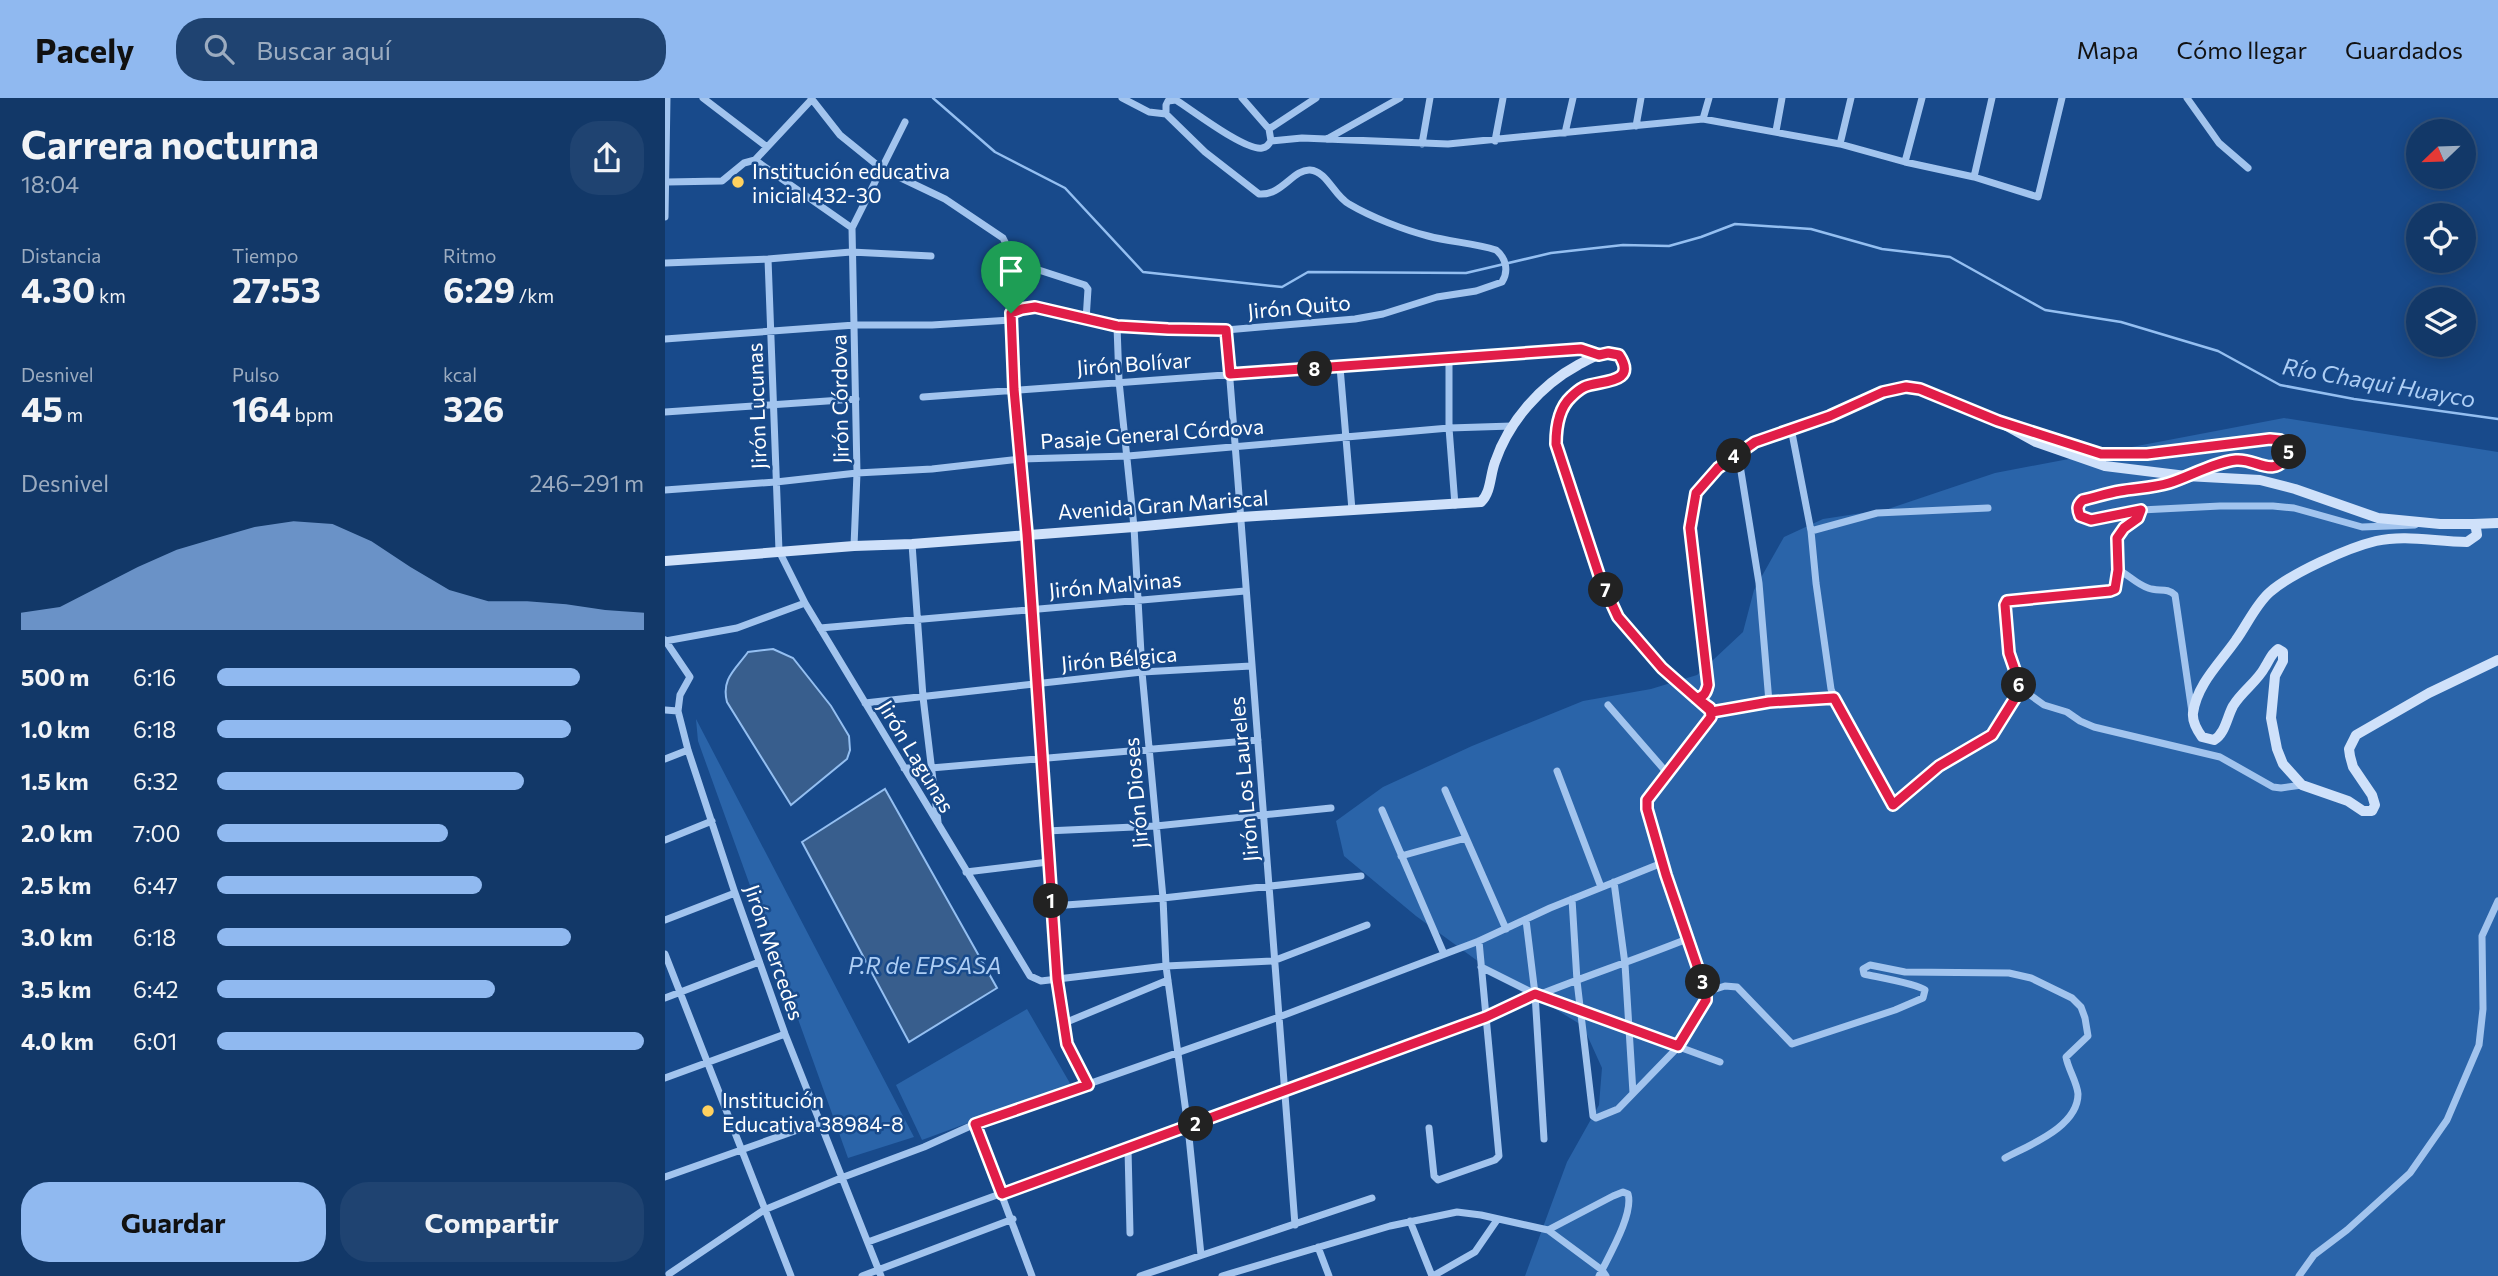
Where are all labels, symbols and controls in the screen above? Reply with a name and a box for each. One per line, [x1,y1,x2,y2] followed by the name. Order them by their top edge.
[176,18,666,81] search box
[35,29,134,70] text: Pacely
[200,30,238,68] icon: search
[256,34,391,65] text: Buscar aquí
[2076,35,2139,64] text: Mapa
[2177,35,2307,64] text: Cómo llegar
[2345,35,2463,64] text: Guardados
[2406,119,2476,189] north arrow
[2406,119,2476,357] map controls
[21,120,319,167] text: Carrera nocturna
[570,121,644,195] button: share
[752,158,950,207] place label: Institución educativa inicial 432-30
[21,170,79,198] text: 18:04
[730,174,746,190] marker: Institución educativa inicial 432-30
[2406,203,2476,273] button: locate
[981,241,1041,313] pin
[21,244,101,267] text: Distancia
[232,244,298,267] text: Tiempo
[443,244,496,267] text: Ritmo
[992,252,1030,290] icon: arrive
[21,267,95,310] text: 4.30
[232,267,321,310] text: 27:53
[443,267,515,310] text: 6:29
[95,284,126,307] text: km
[515,284,554,307] text: /km
[2406,287,2476,357] button: layers
[1246,289,1352,323] street label: Jirón Quito
[825,334,853,464] street label: Jirón Córdova
[741,342,771,470] street label: Jirón Lucunas
[1076,347,1192,379] street label: Jirón Bolívar
[2280,351,2478,413] water label: Río Chaqui Huayco
[1297,352,1333,386] pin: 8
[1309,357,1320,380] text: 8
[21,363,94,386] text: Desnivel
[232,363,279,386] text: Pulso
[443,363,477,386] text: kcal
[21,386,63,429] text: 45
[232,386,291,429] text: 164
[443,386,504,429] text: 326
[63,403,83,426] text: m
[291,403,334,426] text: bpm
[1039,413,1265,453] street label: Pasaje General Córdova
[2271,434,2307,470] pin: 5
[1717,438,1751,474] pin: 4
[2283,440,2294,463] text: 5
[1728,444,1739,467] text: 4
[21,469,109,497] text: Desnivel
[529,469,644,497] text: 246–291 m
[1057,484,1269,524] street label: Avenida Gran Mariscal
[1048,566,1182,602] street label: Jirón Malvinas
[1588,573,1623,608] pin: 7
[1600,578,1611,601] text: 7
[1060,640,1178,676] street label: Jirón Bélgica
[21,663,89,691] text: 500 m
[133,663,176,691] text: 6:16
[2001,668,2037,702] pin: 6
[2013,673,2024,696] text: 6
[874,695,960,817] street label: Jirón Lagunas
[1223,695,1263,863] street label: Jirón Los Laureles
[21,715,90,743] text: 1.0 km
[133,715,176,743] text: 6:18
[1118,736,1152,850] street label: Jirón Dioses
[21,767,89,795] text: 1.5 km
[133,767,178,795] text: 6:32
[21,819,93,847] text: 2.0 km
[133,819,181,847] text: 7:00
[21,871,91,899] text: 2.5 km
[133,871,178,899] text: 6:47
[740,881,810,1023] street label: Jirón Mercedes
[1033,884,1069,918] pin: 1
[1046,889,1055,912] text: 1
[21,923,93,951] text: 3.0 km
[133,923,176,951] text: 6:18
[848,951,1002,979] water label: P.R de EPSASA
[1685,964,1721,1000] pin: 3
[1697,970,1708,993] text: 3
[21,975,91,1003] text: 3.5 km
[133,975,179,1003] text: 6:42
[21,1027,94,1055] text: 4.0 km
[133,1027,177,1055] text: 6:01
[722,1087,904,1136] place label: Institución Educativa 38984-8
[700,1103,716,1119] marker: Institución Educativa 38984-8
[1179,1107,1213,1142] pin: 2
[1190,1112,1201,1135] text: 2
[21,1182,326,1262] button: Guardar
[340,1182,644,1262] button: Compartir

